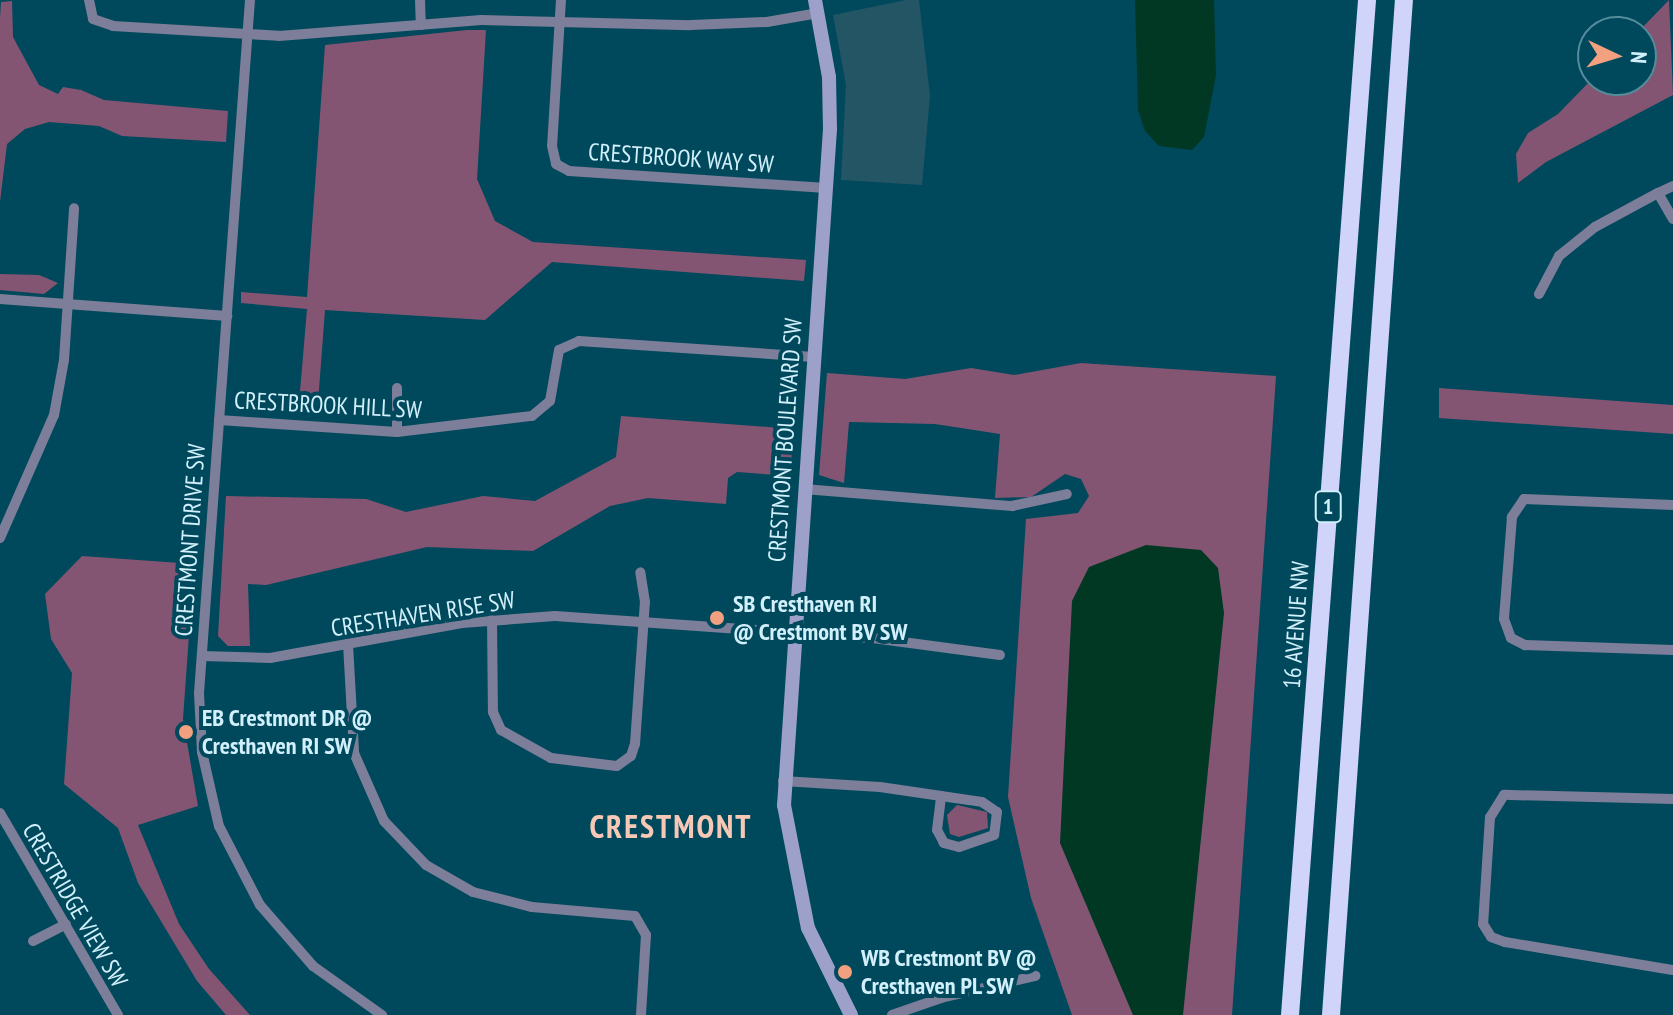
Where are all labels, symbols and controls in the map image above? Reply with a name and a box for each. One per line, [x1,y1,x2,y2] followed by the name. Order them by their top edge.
[1577,16,1657,96] north arrow
[1625,51,1653,64] text: N
[587,137,775,179] street label: CRESTBROOK WAY SW
[762,317,808,563] street label: CRESTMONT BOULEVARD SW
[233,386,423,424] street label: CRESTBROOK HILL SW
[169,442,211,638] street label: CRESTMONT DRIVE SW
[1314,489,1342,525] road number: 1
[1277,560,1315,690] street label: 16 AVENUE NW
[329,585,517,643] street label: CRESTHAVEN RISE SW
[733,590,908,646] place label: SB Cresthaven RI @ Crestmont BV SW
[708,609,726,627] marker: SB Cresthaven RI @ Crestmont BV SW
[202,704,373,760] place label: EB Crestmont DR @ Cresthaven RI SW
[177,723,195,741] marker: EB Crestmont DR @ Cresthaven RI SW
[589,807,753,845] district label: CRESTMONT
[16,818,134,992] street label: CRESTRIDGE VIEW SW
[861,944,1038,1000] place label: WB Crestmont BV @ Cresthaven PL SW
[836,963,854,981] marker: WB Crestmont BV @ Cresthaven PL SW

